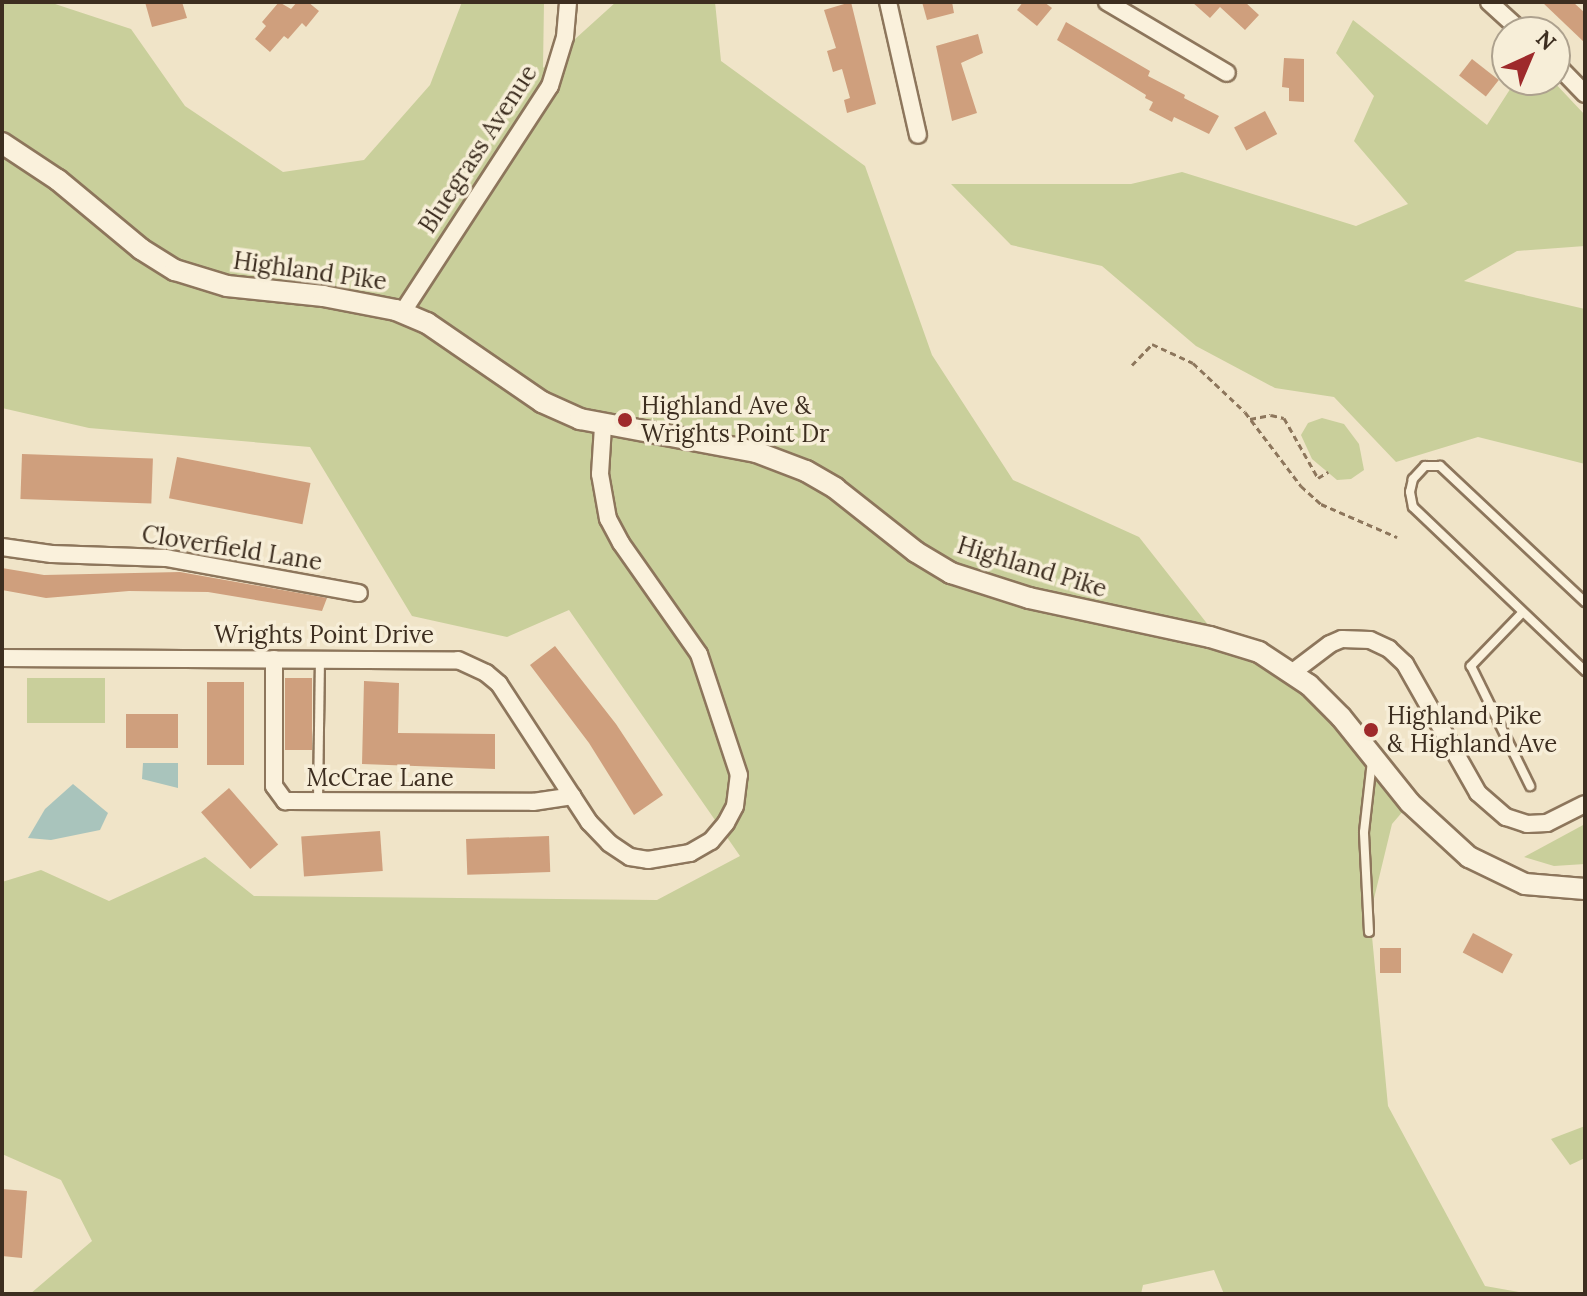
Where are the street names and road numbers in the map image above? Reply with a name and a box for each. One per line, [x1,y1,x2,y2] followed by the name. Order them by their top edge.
[413,60,543,238] street label: Bluegrass Avenue
[231,246,389,296] street label: Highland Pike
[140,520,324,576] street label: Cloverfield Lane
[954,531,1110,603] street label: Highland Pike
[214,621,434,649] street label: Wrights Point Drive
[306,764,454,792] street label: McCrae Lane

